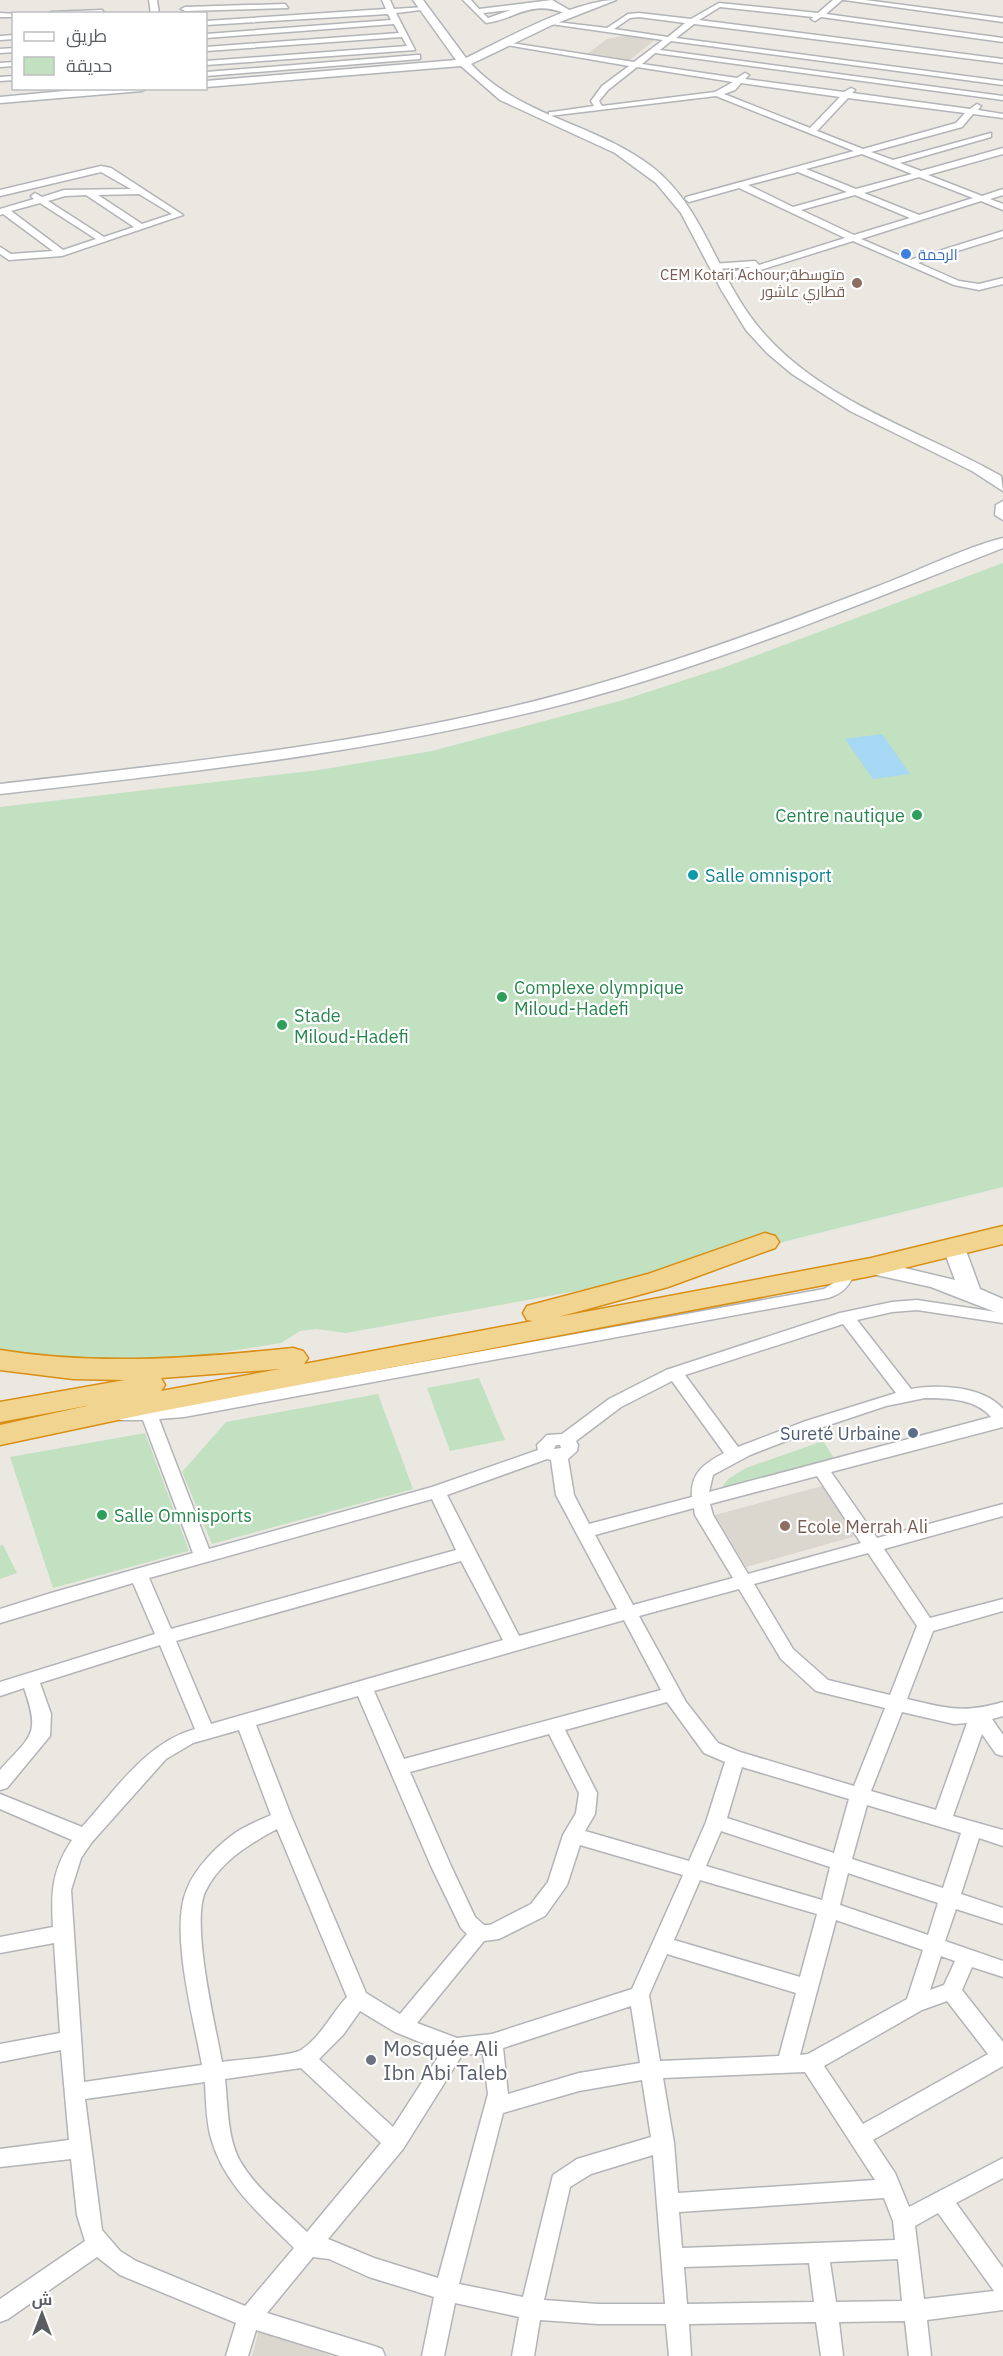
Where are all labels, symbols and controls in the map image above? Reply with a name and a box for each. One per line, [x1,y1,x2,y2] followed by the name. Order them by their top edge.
[12,12,207,90] legend
[66,24,107,48] text: طريق
[66,54,112,77] text: حديقة
[918,245,958,264] place label: الرحمة
[899,247,913,261] marker: الرحمة
[660,265,845,304] place label: CEM Kotari Achour;متوسطة قطاري عاشور
[850,276,864,290] marker: CEM Kotari Achour;متوسطة قطاري عاشور
[775,804,905,827] place label: Centre nautique
[910,808,924,822] marker: Centre nautique
[705,864,832,887] place label: Salle omnisport
[686,868,700,882] marker: Salle omnisport
[514,976,684,1020] place label: Complexe olympique Miloud-Hadefi
[495,990,509,1004] marker: Complexe olympique Miloud-Hadefi
[294,1004,409,1048] place label: Stade Miloud-Hadefi
[275,1018,289,1032] marker: Stade Miloud-Hadefi
[780,1422,901,1445] place label: Sureté Urbaine
[906,1426,920,1440] marker: Sureté Urbaine
[114,1504,252,1527] place label: Salle Omnisports
[95,1508,109,1522] marker: Salle Omnisports
[797,1515,928,1538] place label: Ecole Merrah Ali
[778,1519,792,1533] marker: Ecole Merrah Ali
[383,2034,508,2086] place label: Mosquée Ali Ibn Abi Taleb
[364,2053,378,2067] marker: Mosquée Ali Ibn Abi Taleb
[12,2284,72,2344] north arrow
[32,2289,52,2309] text: ش

